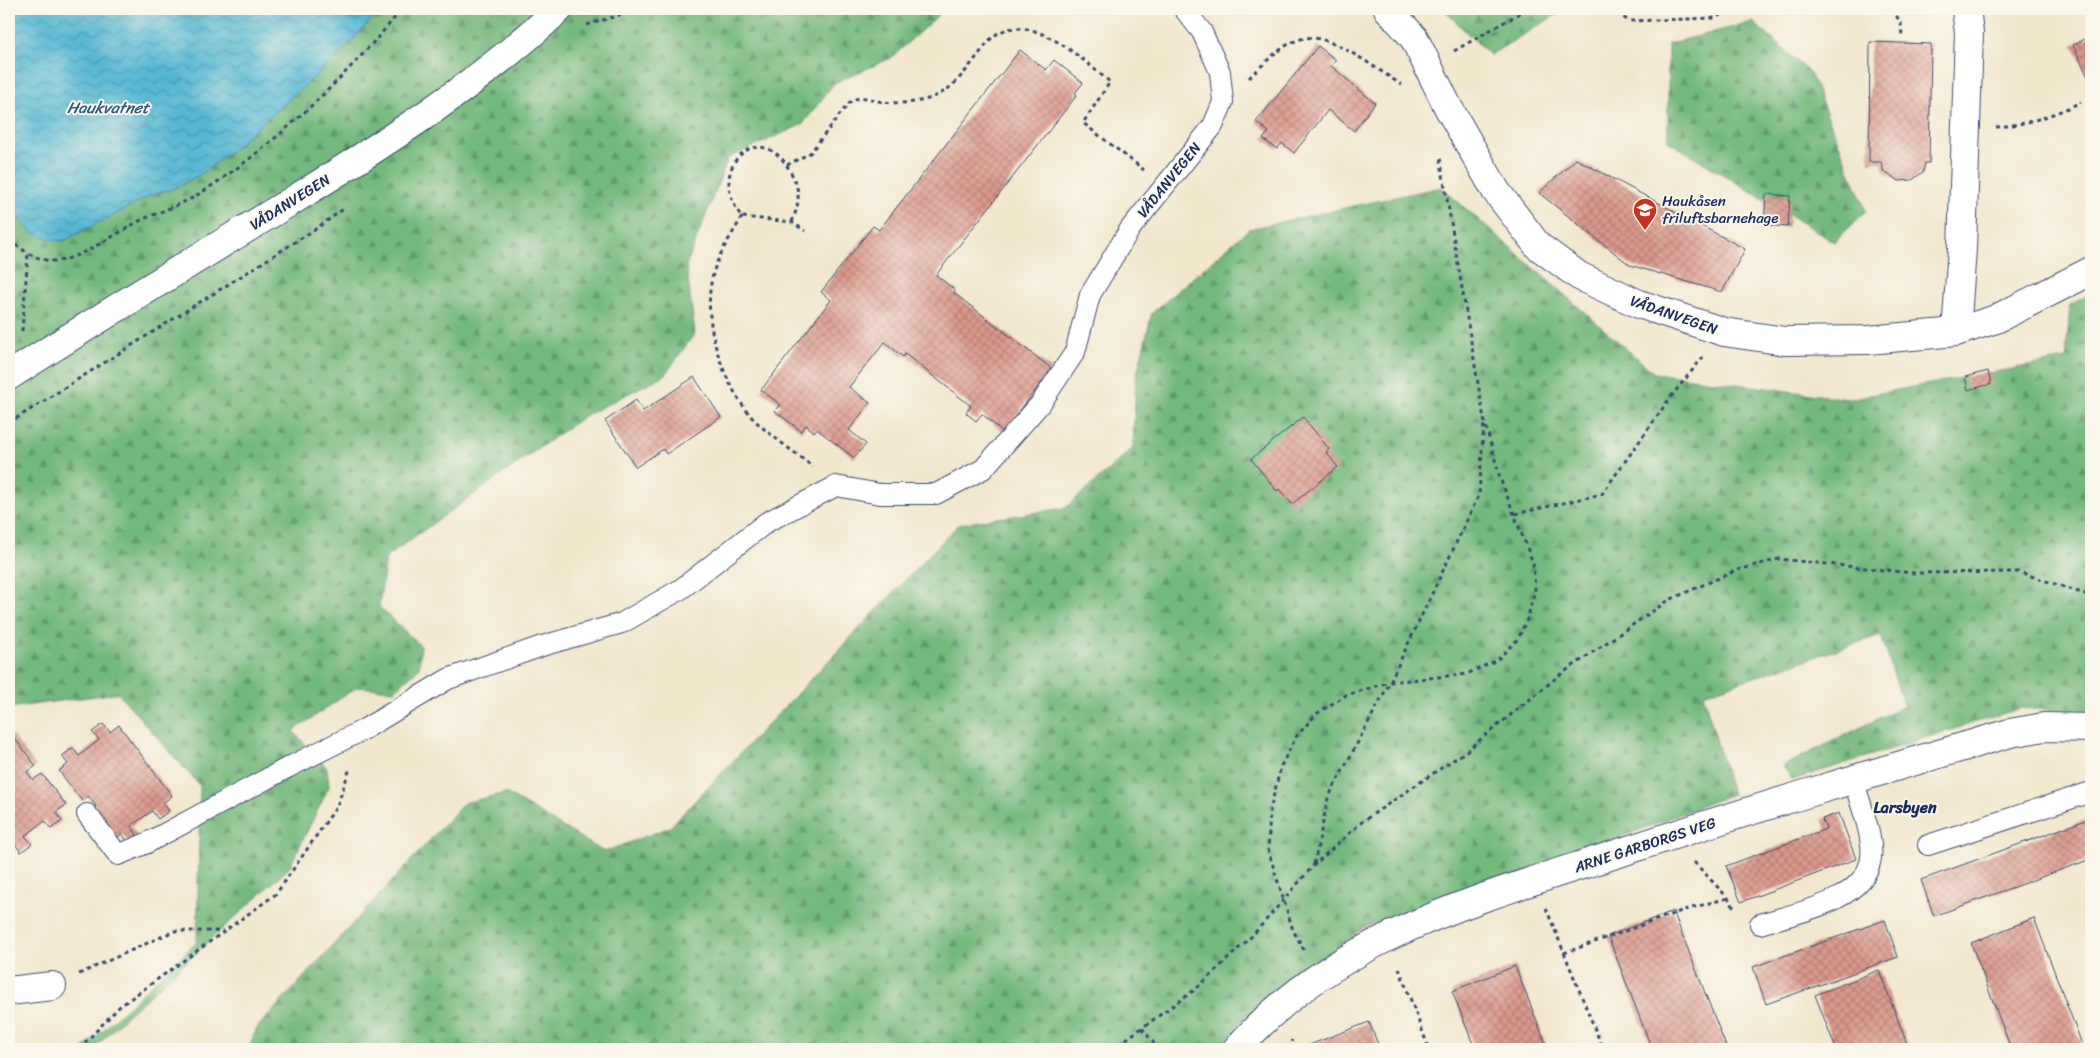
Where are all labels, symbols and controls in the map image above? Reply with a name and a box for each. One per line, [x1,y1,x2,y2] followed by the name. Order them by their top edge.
[67,93,151,122] water label: Haukvatnet
[1130,136,1208,224] street label: VÅDANVEGEN
[244,167,336,237] street label: VÅDANVEGEN
[1662,188,1778,231] place label: Haukåsen friluftsbarnehage
[1632,197,1658,231] school or university icon: Haukåsen friluftsbarnehage
[1627,288,1722,342] street label: VÅDANVEGEN
[1873,793,1937,822] district label: Larsbyen
[1570,810,1720,880] street label: ARNE GARBORGS VEG

